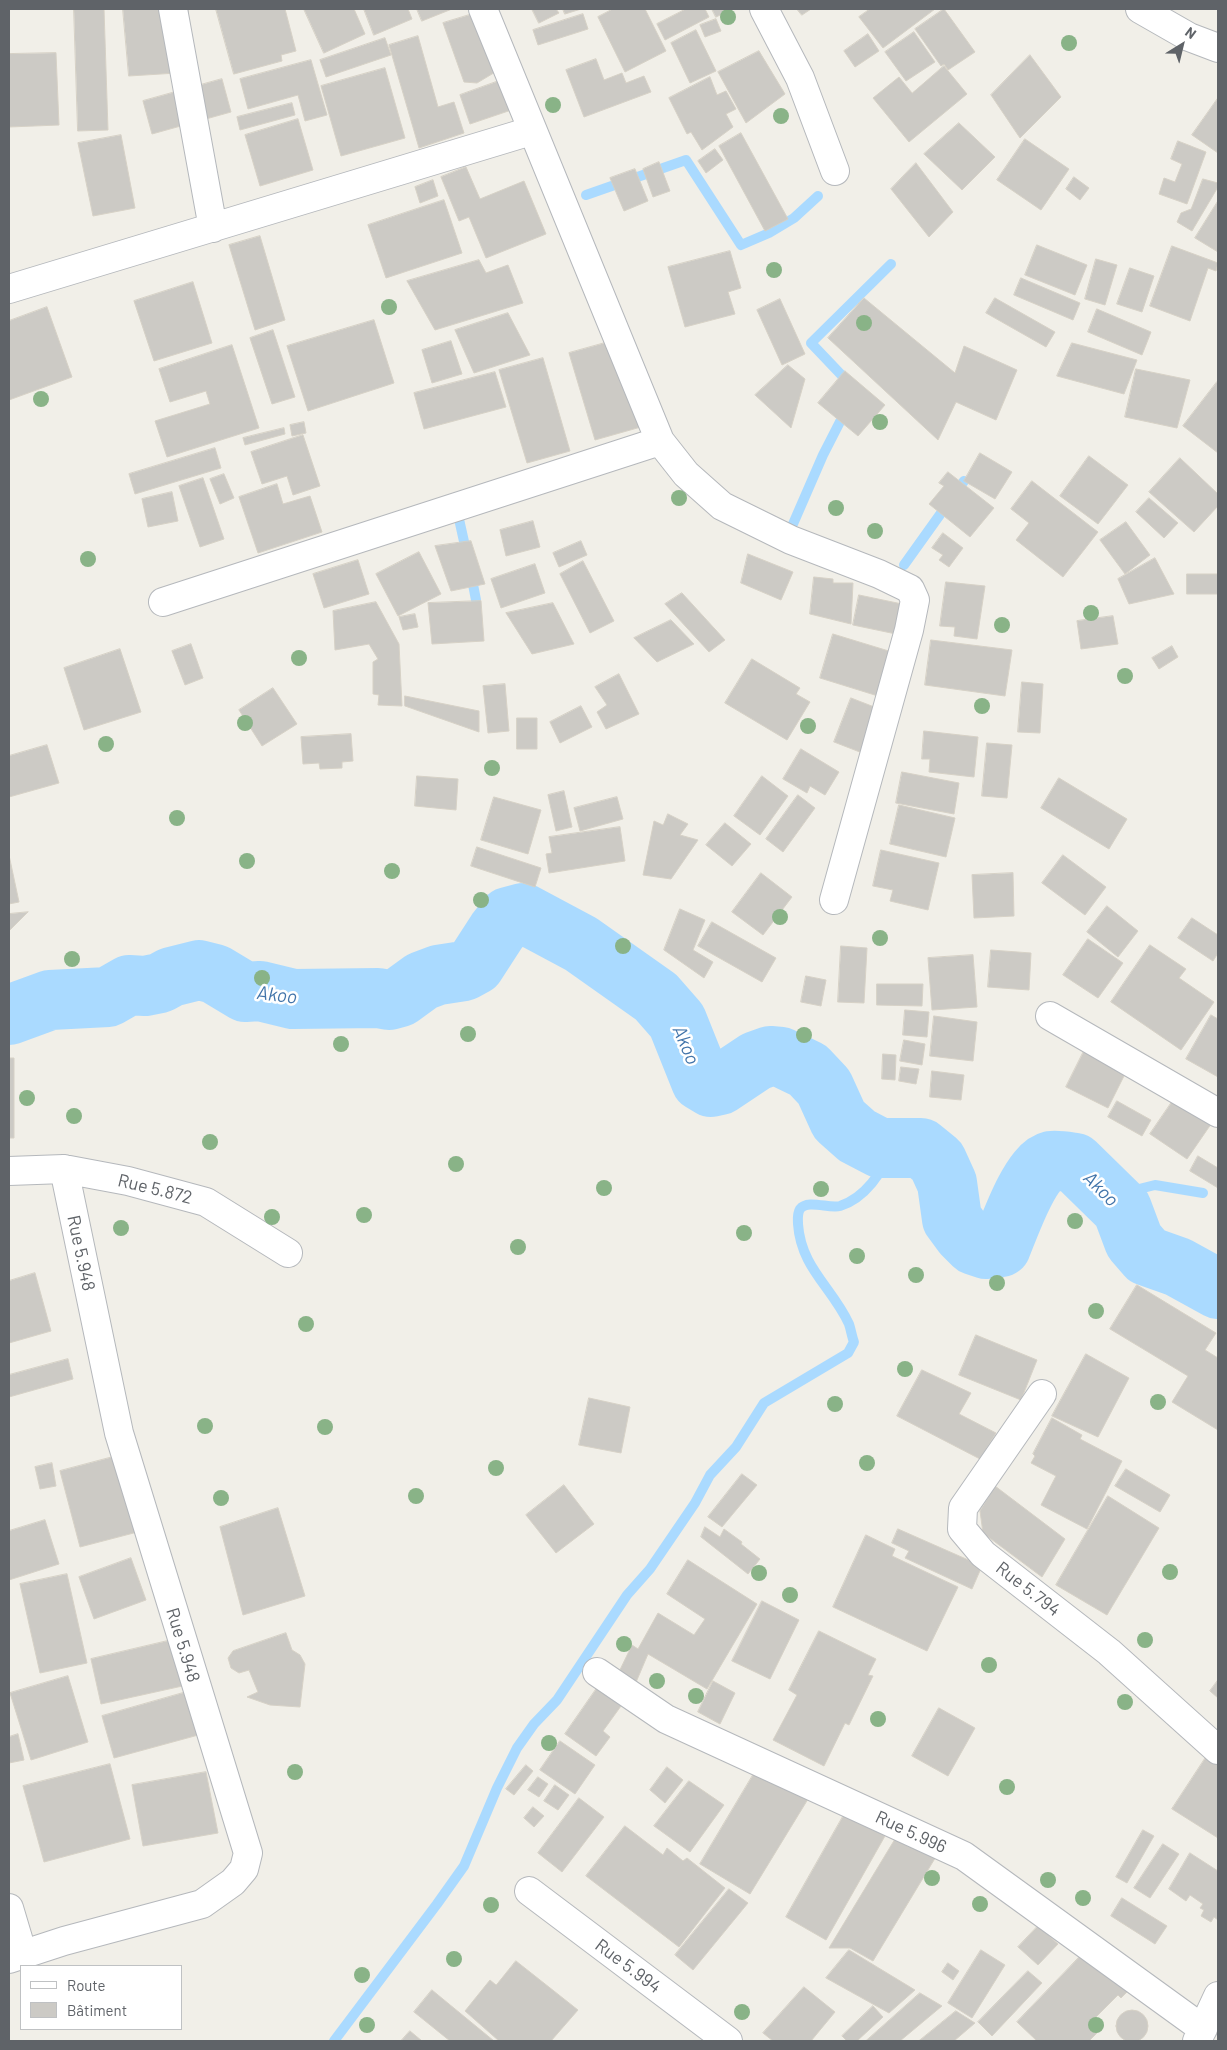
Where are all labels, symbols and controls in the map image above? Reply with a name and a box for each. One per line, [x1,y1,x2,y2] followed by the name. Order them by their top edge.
[1157,20,1207,70] north arrow
[1182,23,1200,42] text: N
[256,981,298,1009] water label: Akoo
[668,1022,704,1068] water label: Akoo
[1079,1167,1123,1211] water label: Akoo
[116,1169,194,1209] street label: Rue 5.872
[62,1213,100,1293] street label: Rue 5.948
[991,1557,1065,1621] street label: Rue 5.794
[161,1605,205,1685] street label: Rue 5.948
[872,1806,950,1858] street label: Rue 5.996
[591,1934,665,1998] street label: Rue 5.994
[20,1965,182,2030] legend
[67,1976,106,1994] text: Route
[67,2001,127,2019] text: Bâtiment

